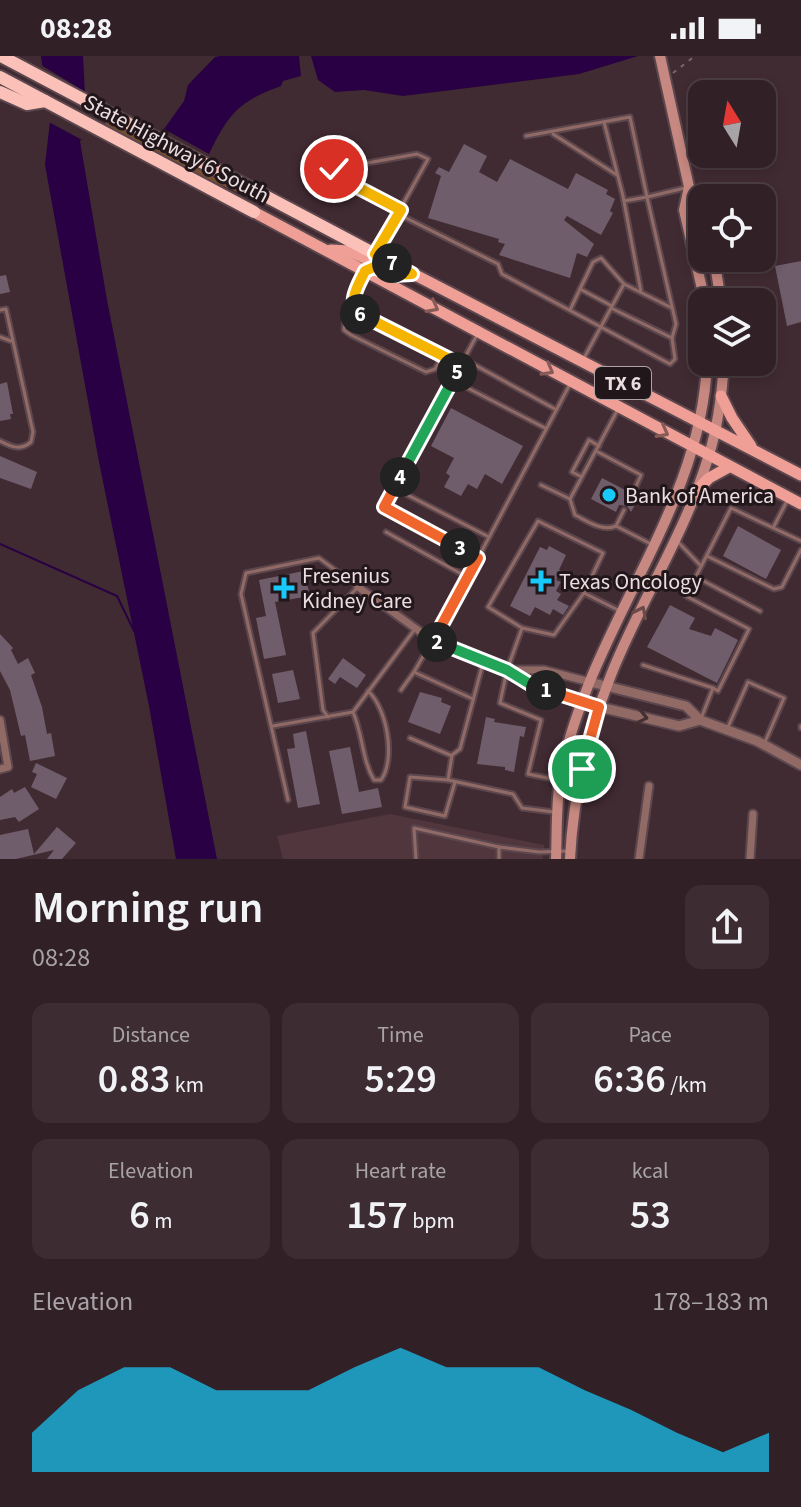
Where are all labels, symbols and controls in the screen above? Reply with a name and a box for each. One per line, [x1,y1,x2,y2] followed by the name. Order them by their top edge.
[40,7,112,50] text: 08:28
[688,80,776,168] north arrow
[688,80,776,376] map controls
[78,86,275,211] street label: State Highway 6 South
[300,135,368,203] pin
[312,147,356,191] icon: check
[688,184,776,272] button: locate
[372,243,412,283] pin: 7
[386,247,398,279] text: 7
[688,288,776,376] button: layers
[340,294,380,334] pin: 6
[424,297,438,313] one-way arrow
[354,298,366,330] text: 6
[437,352,477,392] pin: 5
[451,356,463,388] text: 5
[539,360,553,376] one-way arrow
[595,367,651,399] road number: TX 6
[655,422,670,437] one-way arrow
[380,457,420,497] pin: 4
[394,461,406,493] text: 4
[625,480,774,512] place label: Bank of America
[600,486,618,504] marker: Bank of America
[440,528,480,568] pin: 3
[454,532,466,564] text: 3
[302,560,412,617] place label: Fresenius Kidney Care
[559,566,702,598] place label: Texas Oncology
[530,570,552,592] marker: Texas Oncology
[273,577,295,599] marker: Fresenius Kidney Care
[632,606,648,620] one-way arrow
[417,622,457,662] pin: 2
[431,626,443,658] text: 2
[526,670,566,710] pin: 1
[540,674,552,706] text: 1
[634,708,648,725] one-way arrow
[548,735,616,803] pin
[560,747,604,791] icon: arrive
[32,877,263,940] text: Morning run
[685,885,769,969] button: share
[32,939,90,976] text: 08:28
[112,1019,190,1051] text: Distance
[377,1019,424,1051] text: Time
[629,1019,672,1051] text: Pace
[98,1051,170,1108] text: 0.83
[364,1051,437,1108] text: 5:29
[593,1051,666,1108] text: 6:36
[170,1069,204,1101] text: km
[666,1069,707,1101] text: /km
[108,1155,194,1187] text: Elevation
[355,1155,446,1187] text: Heart rate
[632,1155,669,1187] text: kcal
[129,1187,150,1244] text: 6
[346,1187,408,1244] text: 157
[630,1187,671,1244] text: 53
[150,1205,172,1237] text: m
[408,1205,455,1237] text: bpm
[32,1283,133,1320] text: Elevation
[652,1283,769,1320] text: 178–183 m

